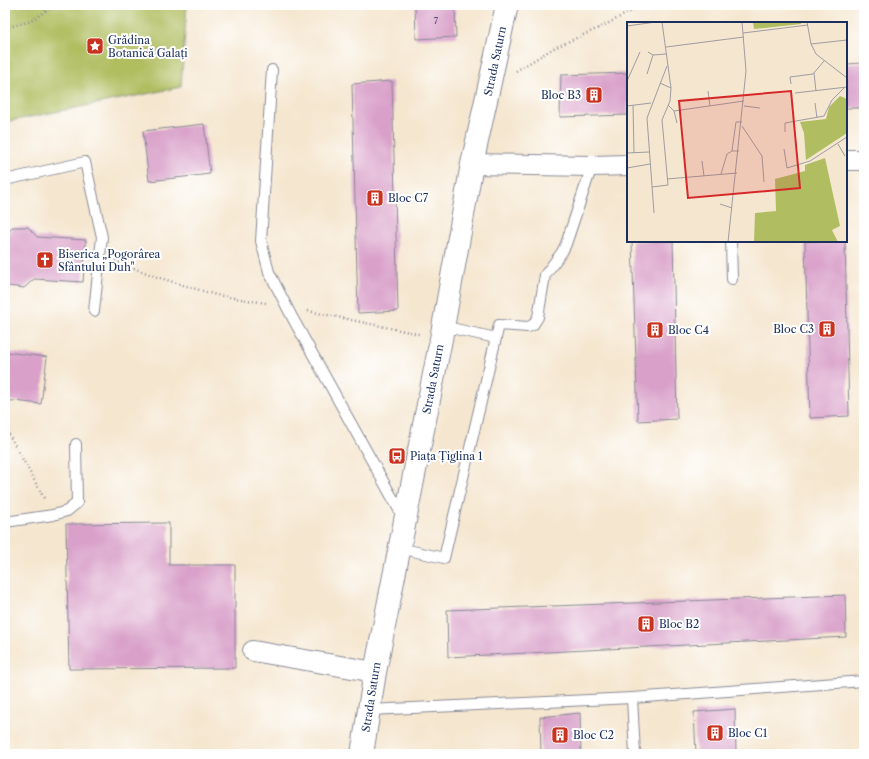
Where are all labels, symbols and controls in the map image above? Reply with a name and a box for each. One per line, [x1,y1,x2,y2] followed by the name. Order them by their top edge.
[434,15,439,26] house number: 7
[627,22,847,242] inset map
[481,25,509,97] street label: Strada Saturn
[108,33,188,60] place label: Grădina Botanică Galați
[85,36,105,56] place icon: Grădina Botanică Galați
[584,85,604,105] building icon: Bloc B3
[541,88,581,102] place label: Bloc B3
[365,188,385,208] building icon: Bloc C7
[388,191,429,205] place label: Bloc C7
[58,247,161,274] place label: Biserica „Pogorârea Sfântului Duh"
[35,250,55,270] church icon: Biserica „Pogorârea Sfântului Duh"
[817,319,837,339] building icon: Bloc C3
[645,320,665,340] building icon: Bloc C4
[773,322,814,336] place label: Bloc C3
[668,323,709,337] place label: Bloc C4
[419,343,447,415] street label: Strada Saturn
[387,446,407,466] bus stop icon: Piața Țiglina 1
[410,449,483,463] place label: Piața Țiglina 1
[636,614,656,634] building icon: Bloc B2
[659,617,699,631] place label: Bloc B2
[359,661,383,733] street label: Strada Saturn
[705,723,725,743] building icon: Bloc C1
[550,725,570,745] building icon: Bloc C2
[728,726,768,740] place label: Bloc C1
[573,728,614,742] place label: Bloc C2

